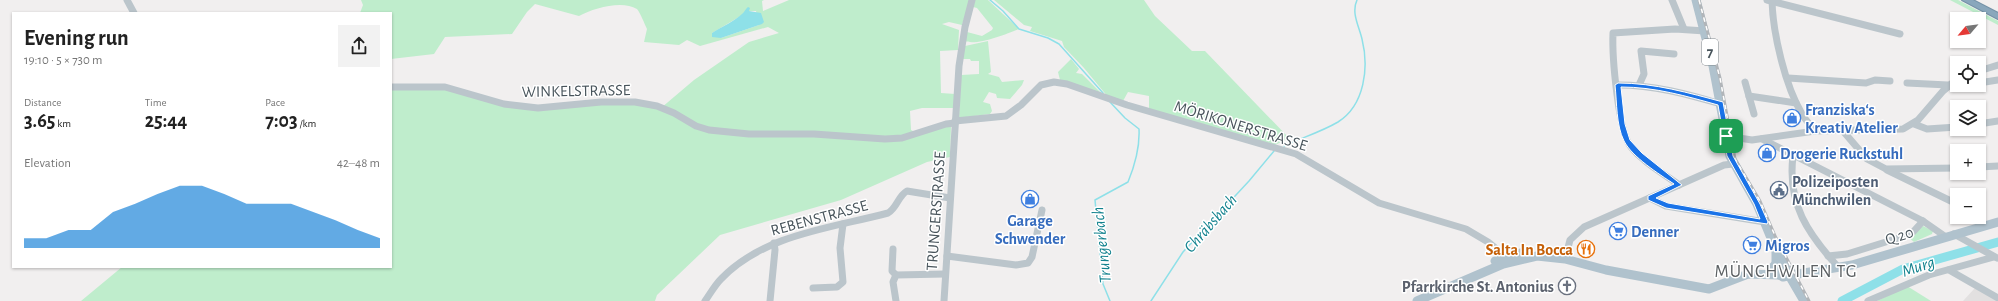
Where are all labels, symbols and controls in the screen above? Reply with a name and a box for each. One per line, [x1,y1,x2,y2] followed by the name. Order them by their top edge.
[1950,12,1986,48] north arrow
[1950,12,1986,224] map controls
[338,25,380,67] button: share
[24,27,129,49] text: Evening run
[1702,39,1718,65] road number: 7
[24,54,102,67] text: 19:10 · 5 × 730 m
[1950,56,1986,92] button: locate
[522,82,631,100] street label: WINKELSTRASSE
[1172,96,1310,154] street label: MÖRIKONERSTRASSE
[24,97,61,108] text: Distance
[145,97,167,108] text: Time
[265,97,285,108] text: Pace
[1950,100,1986,136] button: layers
[1805,102,1898,136] place label: Franziska‘s Kreativ Atelier
[1782,108,1802,128] shop icon: Franziska‘s Kreativ Atelier
[24,111,56,131] text: 3.65
[145,111,187,131] text: 25:44
[265,111,298,131] text: 7:03
[56,118,71,129] text: km
[298,118,316,129] text: /km
[1709,119,1743,153] pin
[1715,125,1737,147] icon: arrive
[1757,143,1777,163] shop icon: Drogerie Ruckstuhl
[1950,144,1986,180] button: +
[1780,146,1903,162] place label: Drogerie Ruckstuhl
[924,151,948,271] street label: TRUNGERSTRASSE
[24,157,71,170] text: Elevation
[337,157,380,170] text: 42–48 m
[1792,174,1879,208] place label: Polizeiposten Münchwilen
[1769,180,1789,200] public building icon: Polizeiposten Münchwilen
[1950,188,1986,224] button: −
[1020,189,1040,209] shop icon: Garage Schwender
[1181,191,1240,256] water label: Chräbsbach
[769,197,870,239] street label: REBENSTRASSE
[1089,206,1114,284] water label: Trungerbach
[995,213,1066,247] place label: Garage Schwender
[1608,221,1628,241] supermarket icon: Denner
[1631,224,1679,240] place label: Denner
[1883,224,1916,249] street label: Q 20
[1742,235,1762,255] supermarket icon: Migros
[1765,238,1810,254] place label: Migros
[1576,239,1596,259] restaurant icon: Salta In Bocca
[1485,242,1573,258] place label: Salta In Bocca
[1900,253,1937,280] water label: Murg
[1714,261,1858,281] district label: MÜNCHWILEN TG
[1557,276,1577,296] church icon: Pfarrkirche St. Antonius
[1402,279,1554,295] place label: Pfarrkirche St. Antonius

